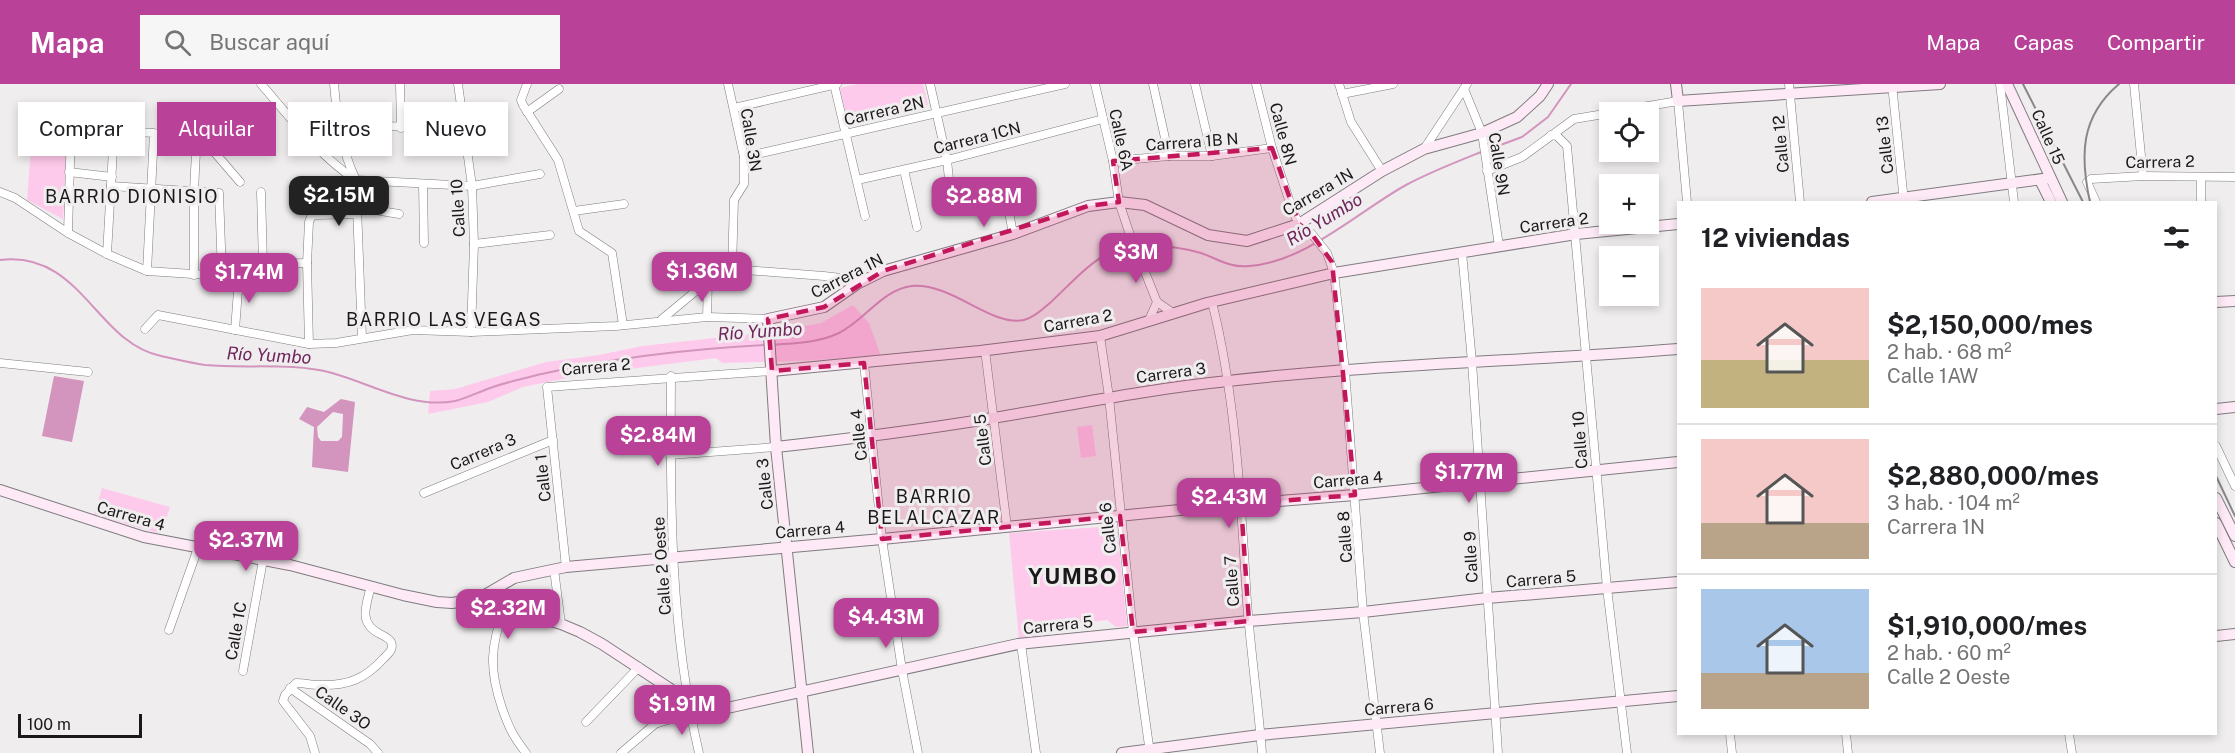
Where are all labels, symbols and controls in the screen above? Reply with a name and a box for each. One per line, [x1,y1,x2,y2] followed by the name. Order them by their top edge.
[140,15,560,69] search box
[30,26,104,59] text: Mapa
[161,26,194,59] icon: search
[209,29,329,55] text: Buscar aquí
[1926,30,1980,55] text: Mapa
[2013,30,2074,55] text: Capas
[2107,30,2205,55] text: Compartir
[842,93,926,129] street label: Carrera 2N
[1266,101,1300,167] street label: Calle 8N
[18,102,145,156] chip: Comprar
[157,102,276,156] chip: Alquilar
[288,102,392,156] chip: Filtros
[404,102,508,156] chip: Nuevo
[1599,102,1659,306] map controls
[1599,102,1659,162] button: locate
[2027,106,2069,168] street label: Calle 15
[737,107,765,173] street label: Calle 3N
[1105,107,1137,173] street label: Calle 6A
[1769,114,1793,174] street label: Calle 12
[1873,115,1897,175] street label: Calle 13
[931,118,1023,158] street label: Carrera 1CN
[1145,129,1239,155] street label: Carrera 1B N
[1485,131,1513,197] street label: Calle 9N
[2125,152,2195,172] street label: Carrera 2
[1279,164,1357,220] street label: Carrera 1N
[1599,174,1659,234] button: +
[290,176,388,227] pin: $2.15M
[935,177,1033,228] pin: $2.88M
[447,178,469,237] street label: Calle 10
[303,183,375,207] text: $2.15M
[946,184,1022,208] text: $2.88M
[45,186,219,207] district label: BARRIO DIONISIO
[1282,188,1366,250] water label: Río Yumbo
[1518,209,1590,237] street label: Carrera 2
[2160,221,2193,254] icon: filters
[1701,222,1850,253] text: 12 viviendas
[1107,233,1165,284] pin: $3M
[1113,240,1159,264] text: $3M
[1599,246,1659,306] button: −
[808,250,886,302] street label: Carrera 1N
[653,252,751,303] pin: $1.36M
[200,253,298,304] pin: $1.74M
[666,259,738,283] text: $1.36M
[214,260,284,284] text: $1.74M
[1042,306,1114,336] street label: Carrera 2
[346,309,542,330] district label: BARRIO LAS VEGAS
[1887,309,2093,340] text: $2,150,000/mes
[1749,312,1821,384] icon: home
[717,318,803,344] water label: Río Yumbo
[1887,340,2012,364] text: 2 hab. · 68 m²
[226,342,312,368] water label: Río Yumbo
[561,355,631,379] street label: Carrera 2
[1135,359,1207,387] street label: Carrera 3
[1887,364,1978,388] text: Calle 1AW
[847,408,871,462] street label: Calle 4
[1568,410,1591,470] street label: Calle 10
[970,413,996,467] street label: Calle 5
[609,416,707,467] pin: $2.84M
[620,423,696,447] text: $2.84M
[447,430,519,474] street label: Carrera 3
[531,453,555,503] street label: Calle 1
[1420,453,1518,504] pin: $1.77M
[753,457,777,511] street label: Calle 3
[1434,460,1504,484] text: $1.77M
[1887,460,2099,491] text: $2,880,000/mes
[1749,463,1821,535] icon: home
[1312,467,1384,493] street label: Carrera 4
[1180,478,1278,529] pin: $2.43M
[1191,485,1267,509] text: $2.43M
[867,486,1001,528] district label: BARRIO BELALCAZAR
[1887,491,2020,515] text: 3 hab. · 104 m²
[95,497,167,535] street label: Carrera 4
[1096,501,1120,555] street label: Calle 6
[1334,510,1356,564] street label: Calle 8
[1887,515,1985,539] text: Carrera 1N
[649,516,675,616] street label: Calle 2 Oeste
[774,517,846,543] street label: Carrera 4
[197,521,295,572] pin: $2.37M
[208,528,284,552] text: $2.37M
[1460,531,1482,583] street label: Calle 9
[1221,555,1243,607] street label: Calle 7
[1028,563,1118,589] district label: YUMBO
[1505,566,1577,592] street label: Carrera 5
[459,589,557,640] pin: $2.32M
[470,596,546,620] text: $2.32M
[837,598,935,649] pin: $4.43M
[222,600,250,662] street label: Calle 1C
[848,605,924,629] text: $4.43M
[1887,610,2087,641] text: $1,910,000/mes
[1022,612,1094,638] street label: Carrera 5
[1749,613,1821,685] icon: home
[1887,641,2011,665] text: 2 hab. · 60 m²
[1887,665,2010,689] text: Calle 2 Oeste
[312,682,374,734] street label: Calle 3O
[633,685,731,736] pin: $1.91M
[648,692,716,716] text: $1.91M
[1363,694,1435,720] street label: Carrera 6
[18,711,142,738] scale bar
[27,715,71,734] text: 100 m

